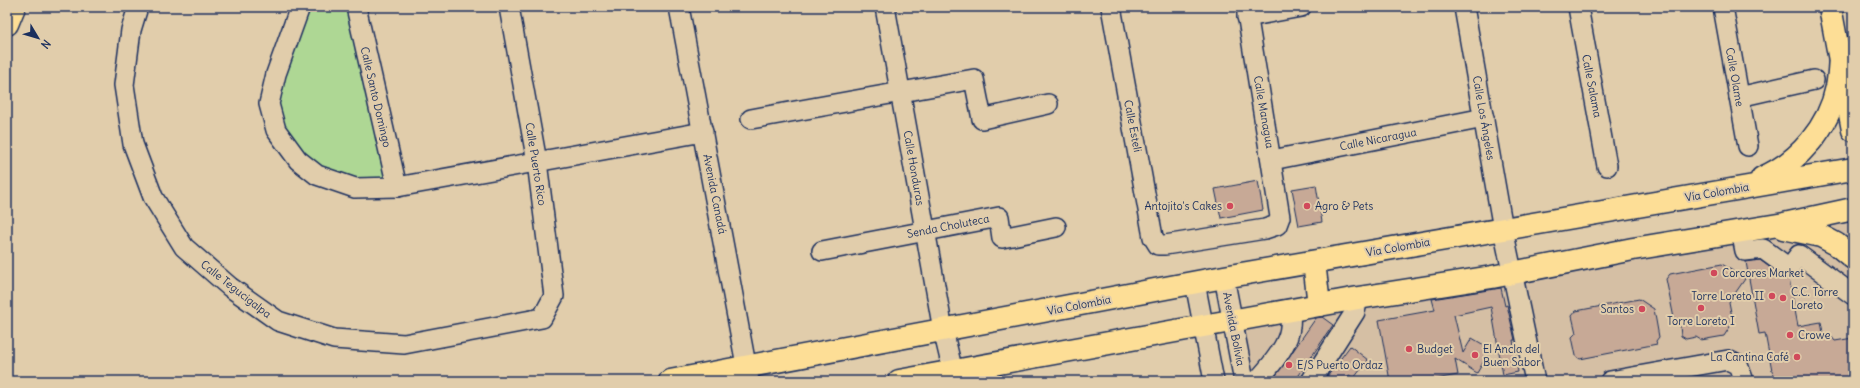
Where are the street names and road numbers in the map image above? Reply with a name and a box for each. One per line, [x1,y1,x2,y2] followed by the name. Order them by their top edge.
[358,45,394,149] street label: Calle Santo Domingo
[1723,46,1747,108] street label: Calle Olame
[1579,53,1605,119] street label: Calle Salama
[1251,75,1277,149] street label: Calle Managua
[1470,75,1499,161] street label: Calle Los Ángeles
[1121,99,1145,153] street label: Calle Esteli
[523,121,549,207] street label: Calle Puerto Rico
[1338,125,1418,153] street label: Calle Nicaragua
[901,129,927,207] street label: Calle Honduras
[700,153,730,235] street label: Avenida Canadá
[1684,179,1750,205] street label: Vía Colombia
[906,211,990,241] street label: Senda Choluteca
[1365,234,1431,260] street label: Vía Colombia
[198,257,274,321] street label: Calle Tegucigalpa
[1220,291,1248,367] street label: Avenida Bolivia
[1046,292,1112,318] street label: Vía Colombia

